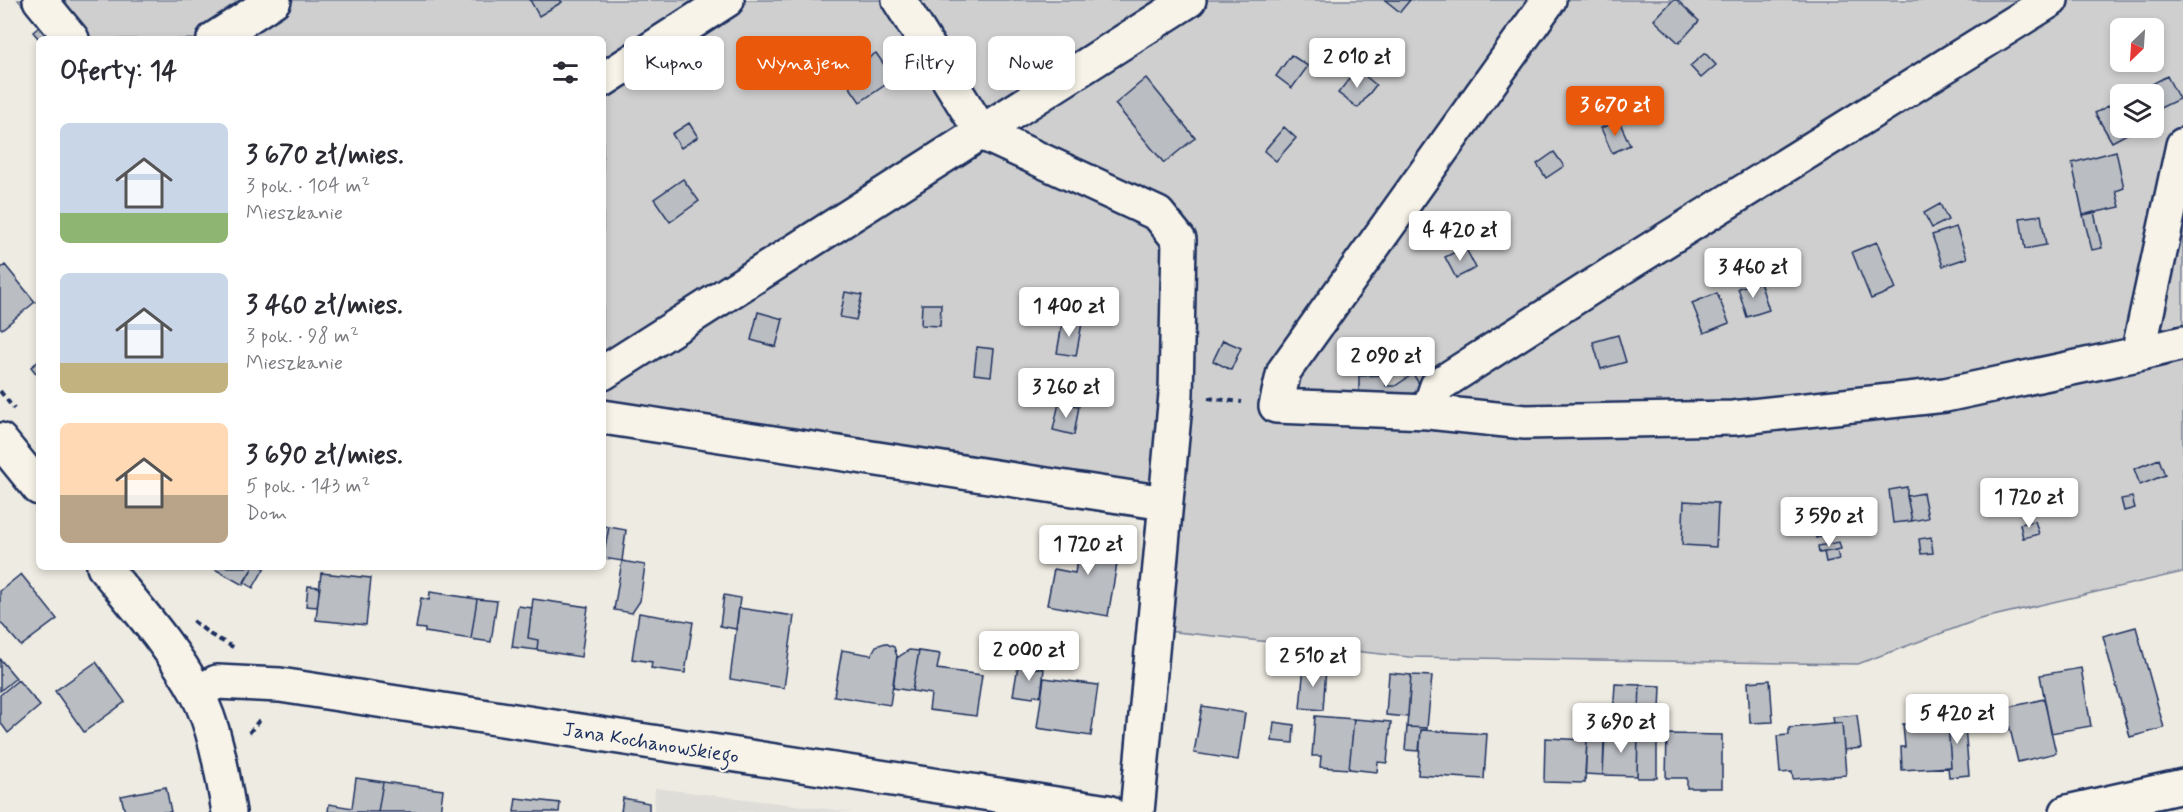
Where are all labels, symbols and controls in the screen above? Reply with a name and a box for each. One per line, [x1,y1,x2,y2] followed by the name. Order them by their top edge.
[2110,18,2164,72] north arrow
[2110,18,2164,138] map controls
[624,36,724,90] chip: Kupno
[736,36,871,90] chip: Wynajem
[883,36,976,90] chip: Filtry
[988,36,1075,90] chip: Nowe
[1295,38,1419,89] pin: 2 010 zł
[1323,44,1391,71] text: 2 010 zł
[60,55,177,89] text: Oferty: 14
[549,56,582,89] icon: filters
[2110,84,2164,138] button: layers
[1553,86,1677,137] pin: 3 670 zł
[1580,92,1650,119] text: 3 670 zł
[246,139,404,173] text: 3 670 zł/mies.
[108,147,180,219] icon: home
[246,173,370,200] text: 3 pok. · 104 m²
[246,200,343,227] text: Mieszkanie
[1398,211,1522,262] pin: 4 420 zł
[1423,217,1497,244] text: 4 420 zł
[1691,248,1815,299] pin: 3 460 zł
[1718,254,1788,281] text: 3 460 zł
[1007,287,1131,338] pin: 1 400 zł
[246,289,403,323] text: 3 460 zł/mies.
[1033,293,1105,320] text: 1 400 zł
[108,297,180,369] icon: home
[246,323,359,350] text: 3 pok. · 98 m²
[1324,337,1448,388] pin: 2 090 zł
[1351,343,1421,370] text: 2 090 zł
[246,350,343,377] text: Mieszkanie
[1004,368,1128,419] pin: 3 260 zł
[1032,374,1100,401] text: 3 260 zł
[246,439,403,473] text: 3 690 zł/mies.
[108,447,180,519] icon: home
[246,473,370,500] text: 5 pok. · 143 m²
[1967,478,2091,529] pin: 1 720 zł
[1994,484,2064,511] text: 1 720 zł
[1767,497,1891,548] pin: 3 590 zł
[246,500,287,527] text: Dom
[1795,503,1863,530] text: 3 590 zł
[1026,525,1150,576] pin: 1 720 zł
[1053,531,1123,558] text: 1 720 zł
[967,631,1091,682] pin: 2 000 zł
[993,637,1065,664] text: 2 000 zł
[1251,637,1375,688] pin: 2 510 zł
[1280,643,1346,670] text: 2 510 zł
[1895,694,2019,745] pin: 5 420 zł
[1920,700,1994,727] text: 5 420 zł
[1559,703,1683,754] pin: 3 690 zł
[1586,709,1656,736] text: 3 690 zł
[560,716,741,773] street label: Jana Kochanowskiego

